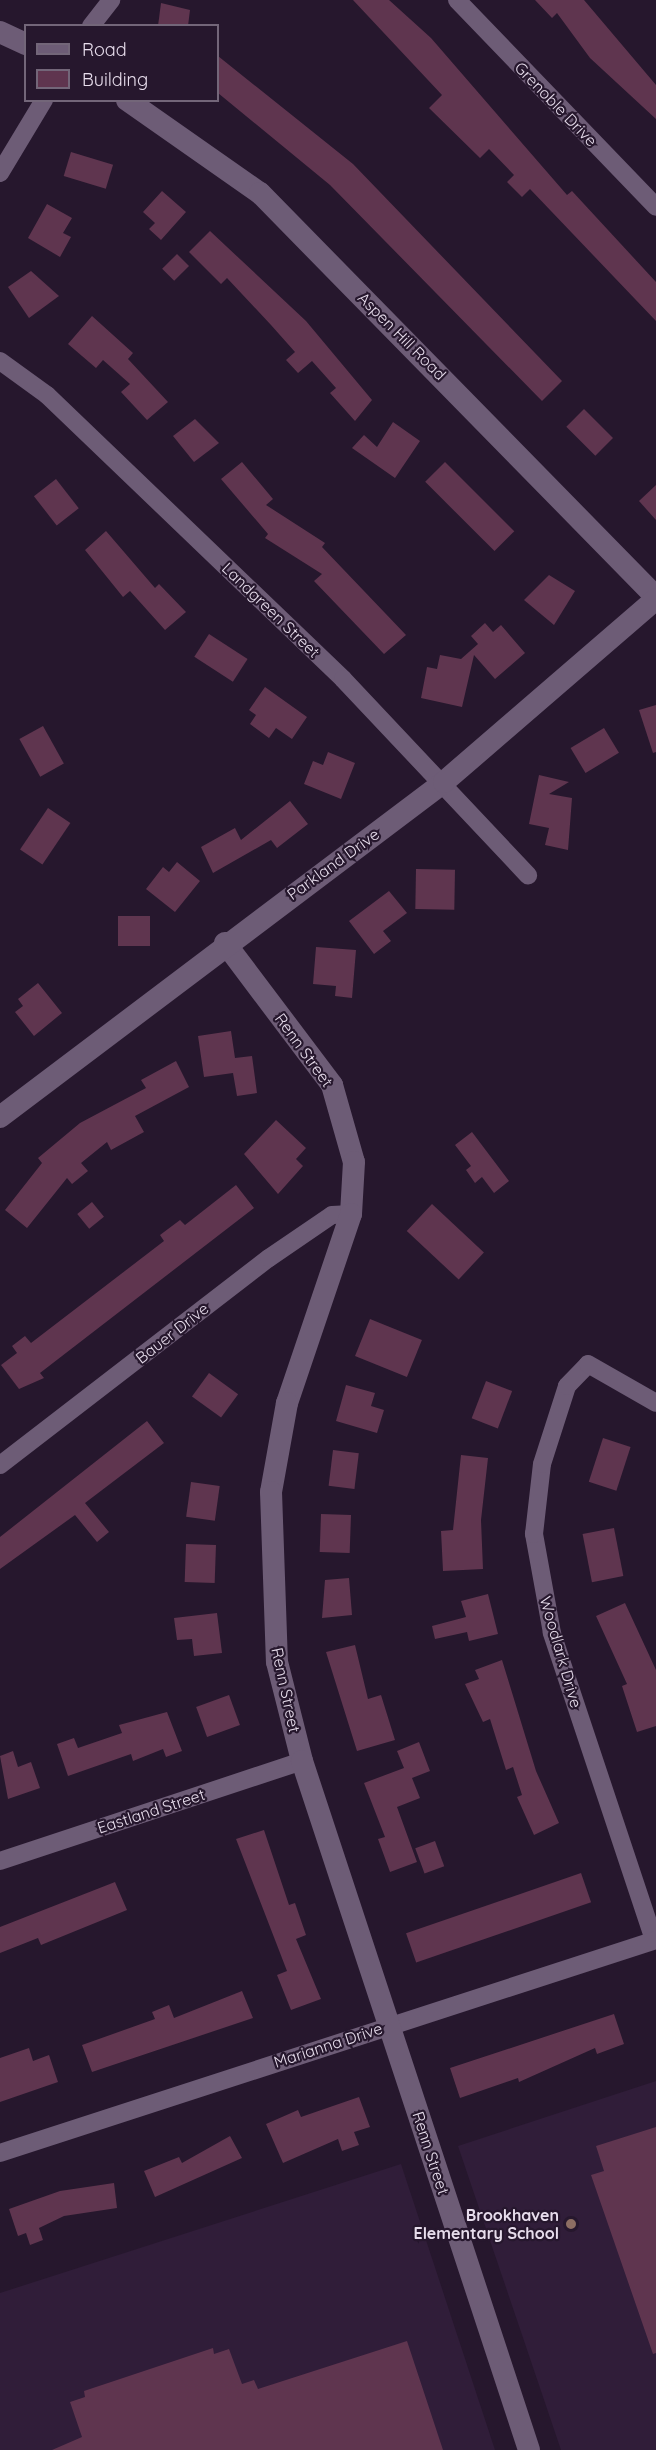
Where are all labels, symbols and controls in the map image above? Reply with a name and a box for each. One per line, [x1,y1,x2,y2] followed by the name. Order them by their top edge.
[24,24,219,102] legend
[82,38,127,61] text: Road
[511,58,601,150] street label: Grenoble Drive
[82,68,148,91] text: Building
[354,288,450,384] street label: Aspen Hill Road
[218,559,324,661] street label: Landgreen Street
[283,824,383,904] street label: Parkland Drive
[271,1009,337,1091] street label: Renn Street
[132,1299,212,1367] street label: Bauer Drive
[536,1594,586,1710] street label: Woodlark Drive
[268,1646,304,1734] street label: Renn Street
[95,1785,207,1837] street label: Eastland Street
[271,2018,385,2072] street label: Marianna Drive
[409,2109,453,2197] street label: Renn Street
[414,2205,559,2243] place label: Brookhaven Elementary School
[564,2217,578,2231] marker: Brookhaven Elementary School

